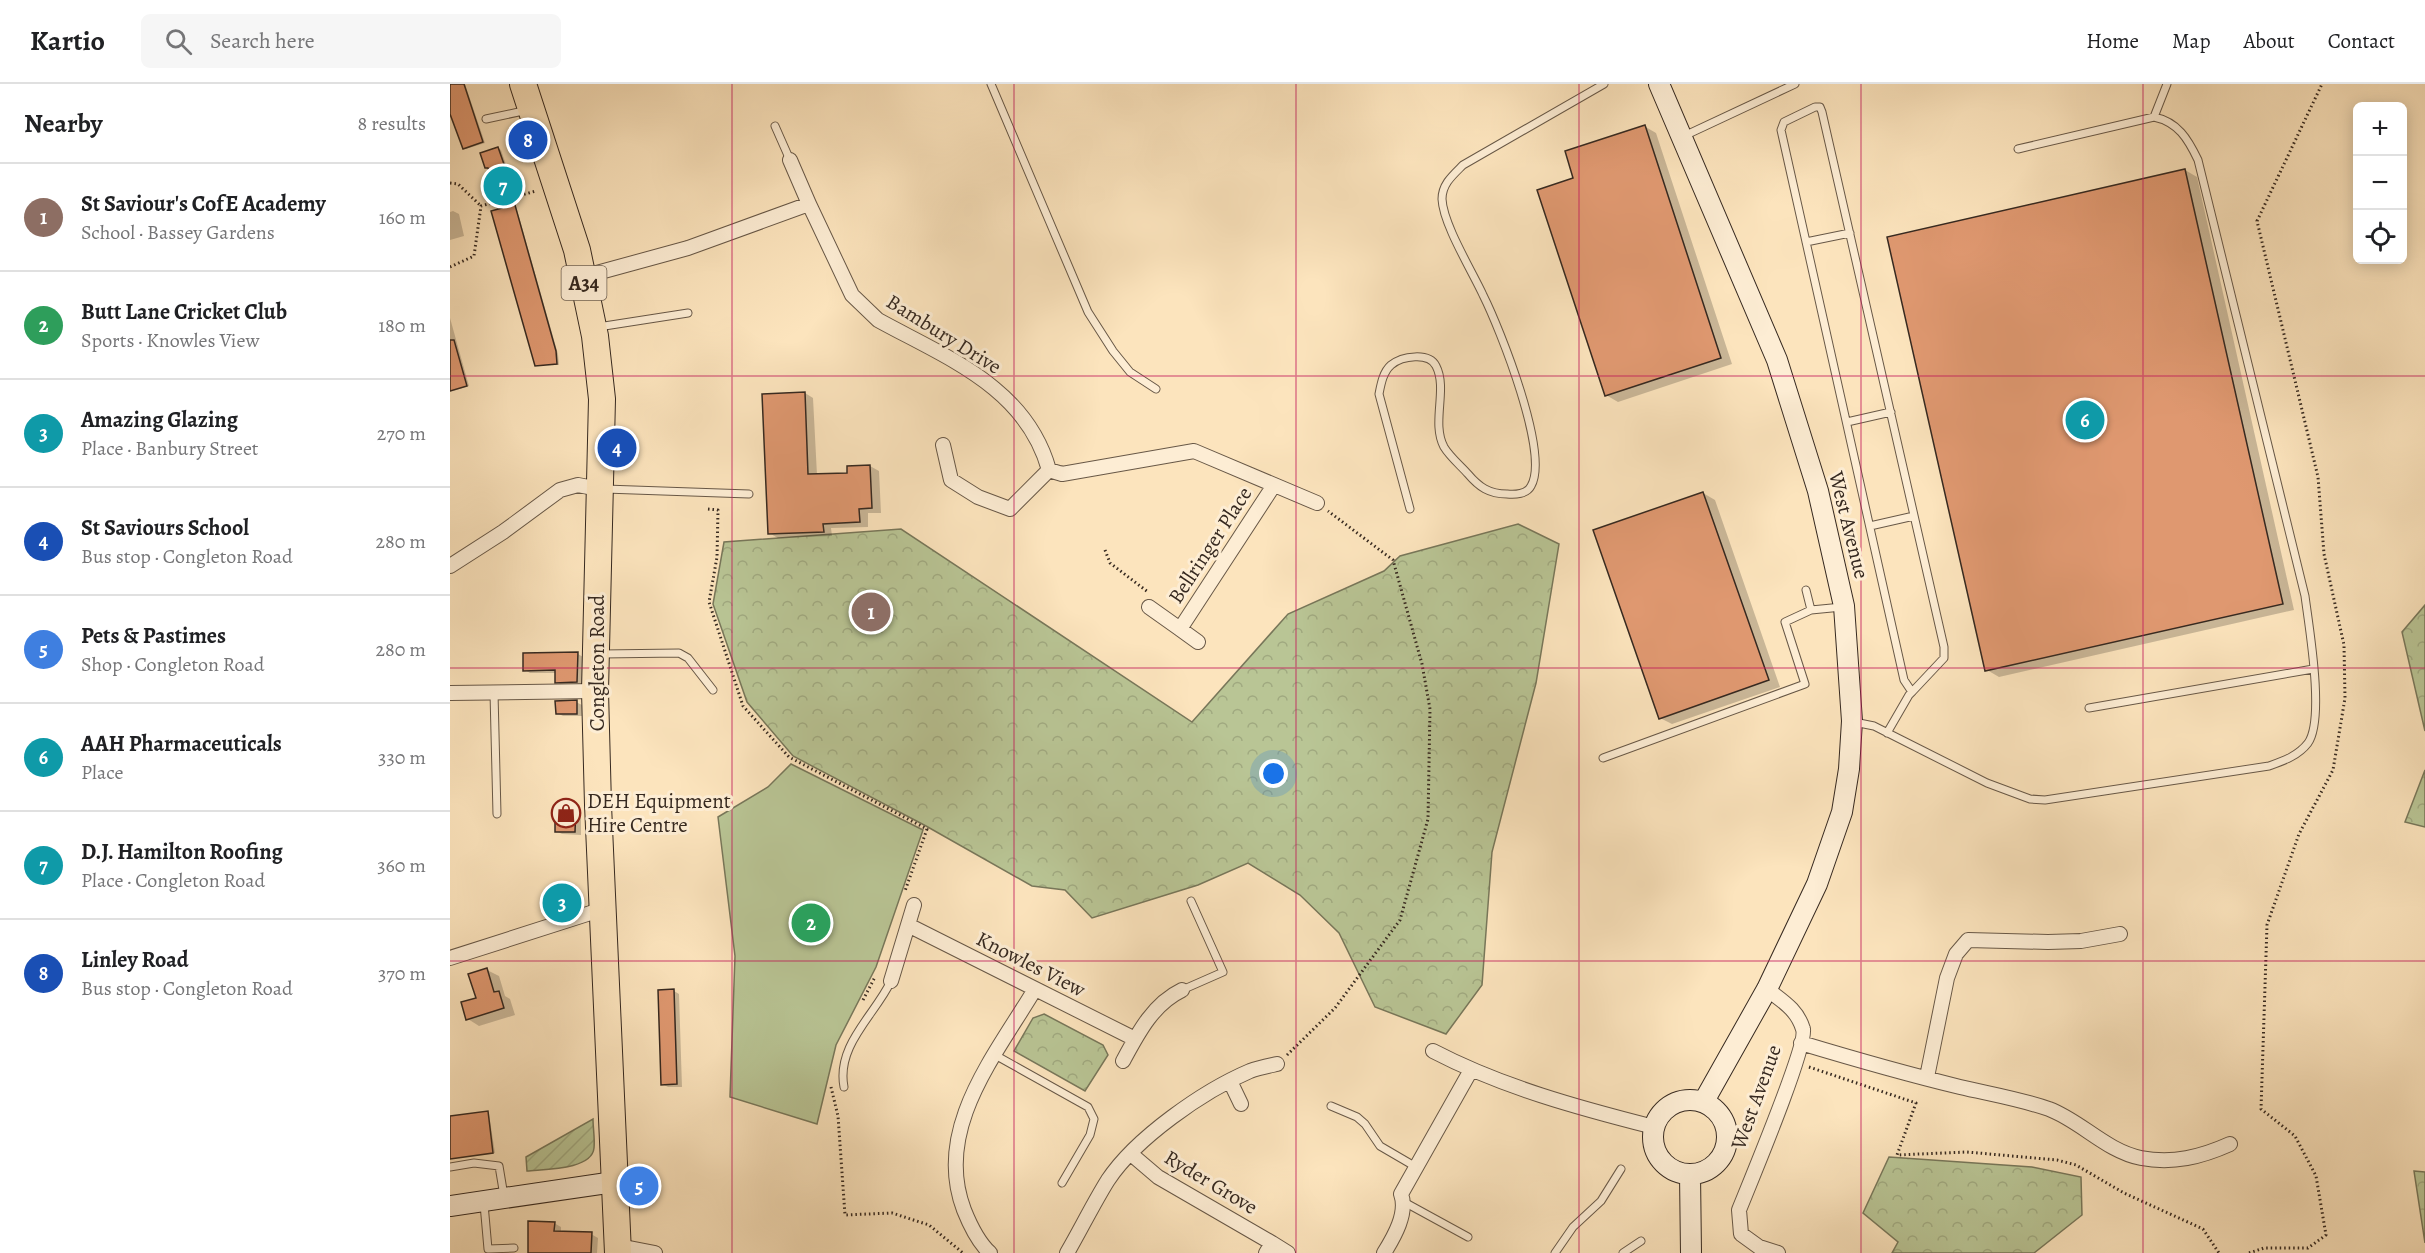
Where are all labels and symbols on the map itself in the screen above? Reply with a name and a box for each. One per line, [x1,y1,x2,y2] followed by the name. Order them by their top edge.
[508,118,548,162] pin: 8
[484,164,522,208] pin: 7
[562,266,606,300] road number: A34
[881,287,1007,381] street label: Bambury Drive
[2066,398,2104,442] pin: 6
[598,426,636,470] pin: 4
[1822,468,1876,582] street label: West Avenue
[1162,481,1258,609] street label: Bellringer Place
[852,590,890,634] pin: 1
[583,594,611,731] street label: Congleton Road
[1259,759,1288,788] your location
[587,787,731,839] place label: DEH Equipment Hire Centre
[550,797,582,829] shop icon: DEH Equipment Hire Centre
[542,880,582,926] pin: 3
[792,900,830,946] pin: 2
[972,925,1090,1004] street label: Knowles View
[1724,1041,1788,1154] street label: West Avenue
[1159,1143,1263,1221] street label: Ryder Grove
[620,1164,658,1208] pin: 5

